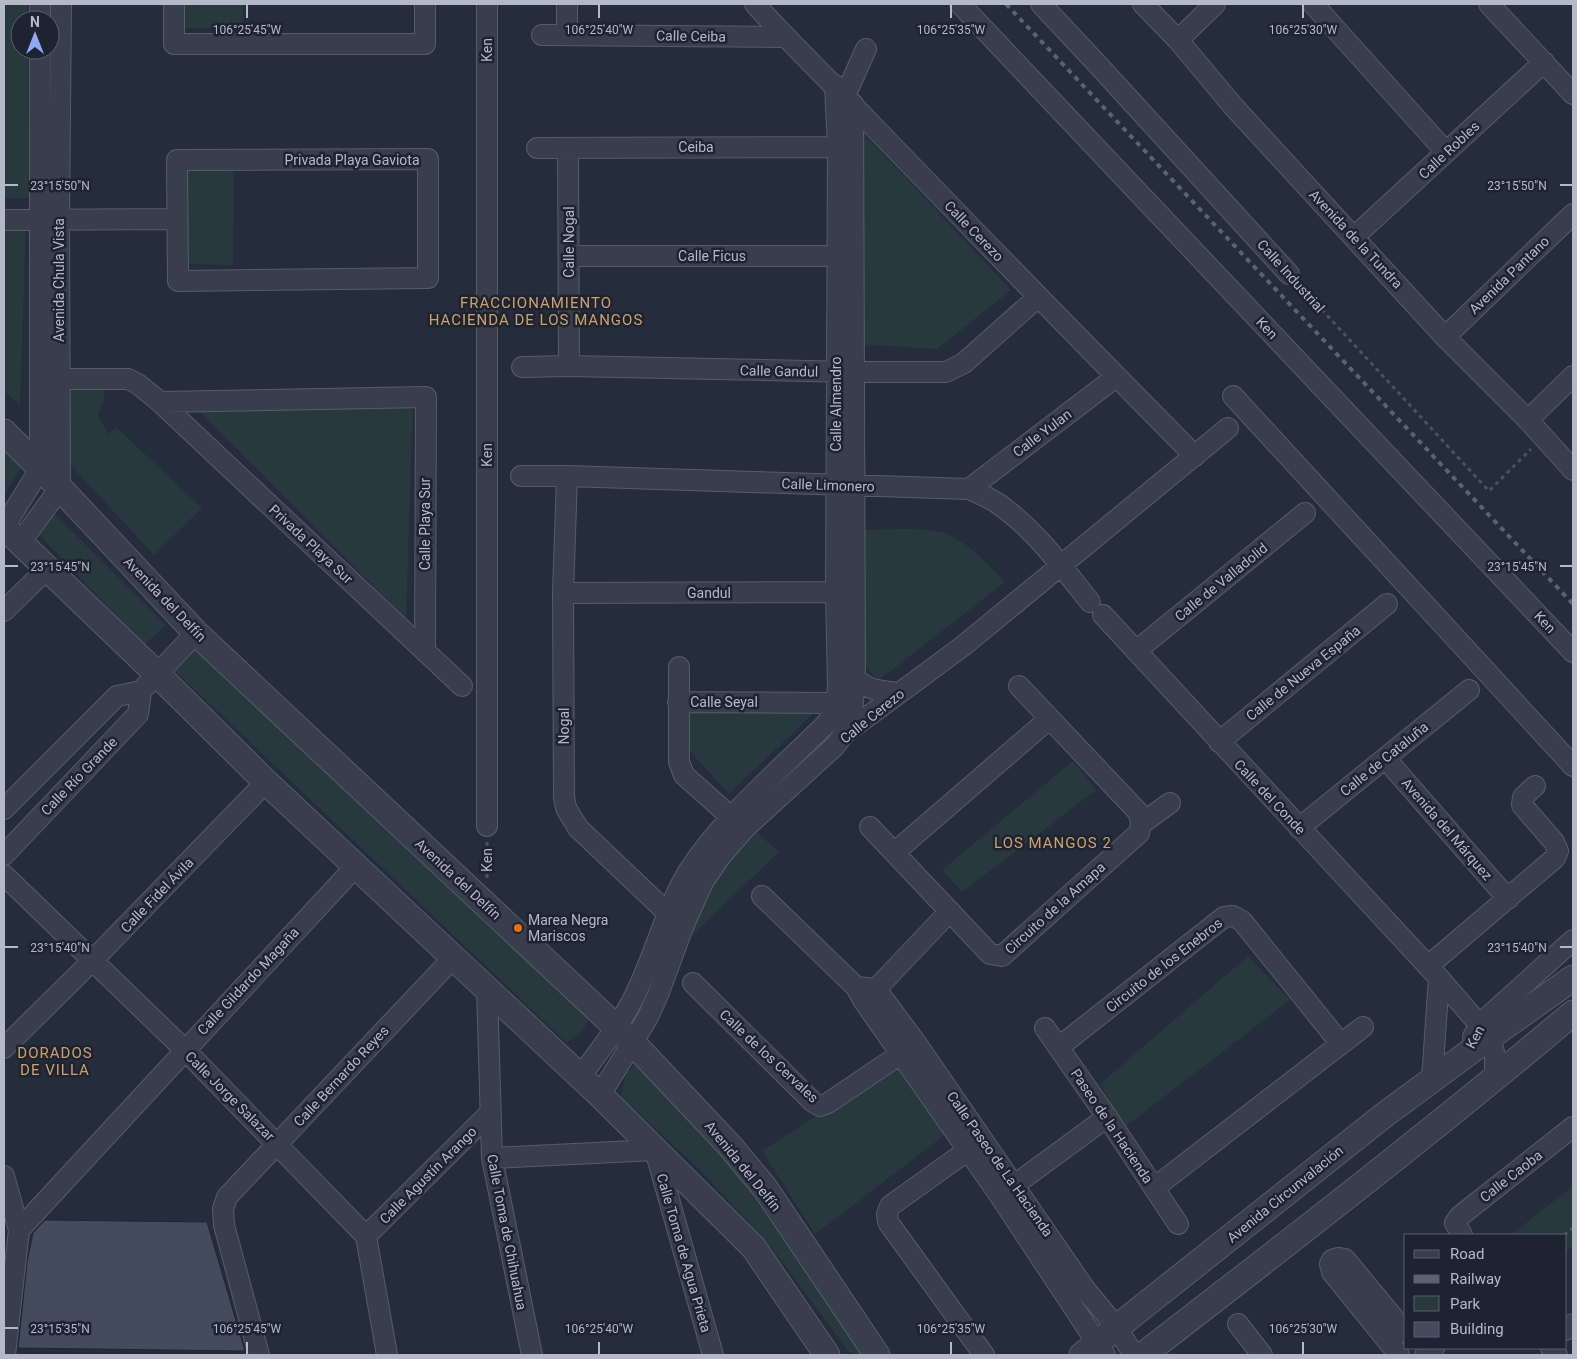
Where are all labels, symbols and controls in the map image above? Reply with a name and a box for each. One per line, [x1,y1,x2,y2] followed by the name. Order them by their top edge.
[10,10,60,60] north arrow
[30,14,40,30] text: N
[213,23,281,37] text: 106°25'45"W
[565,23,633,37] text: 106°25'40"W
[917,23,985,37] text: 106°25'35"W
[1269,23,1337,37] text: 106°25'30"W
[656,27,726,45] street label: Calle Ceiba
[479,38,495,62] street label: Ken
[1415,118,1483,182] street label: Calle Robles
[678,139,714,155] street label: Ceiba
[284,152,420,168] street label: Privada Playa Gaviota
[30,179,90,193] text: 23°15'50"N
[1487,179,1547,193] text: 23°15'50"N
[1306,186,1406,292] street label: Avenida de la Tundra
[941,197,1007,265] street label: Calle Cerezo
[561,206,577,278] street label: Calle Nogal
[51,218,67,342] street label: Avenida Chula Vista
[1466,233,1552,317] street label: Avenida Pantano
[1254,236,1328,316] street label: Calle Industrial
[678,248,746,264] street label: Calle Ficus
[429,294,643,329] district label: FRACCIONAMIENTO HACIENDA DE LOS MANGOS
[1253,314,1281,342] street label: Ken
[828,357,844,451] street label: Calle Almendro
[740,362,818,380] street label: Calle Gandul
[1010,406,1074,460] street label: Calle Yulan
[479,443,495,467] street label: Ken
[781,475,875,495] street label: Calle Limonero
[417,477,433,570] street label: Calle Playa Sur
[266,501,356,587] street label: Privada Playa Sur
[1171,540,1271,624] street label: Calle de Valladolid
[121,553,209,645] street label: Avenida del Delfín
[30,560,90,574] text: 23°15'45"N
[1487,560,1547,574] text: 23°15'45"N
[687,585,731,601] street label: Gandul
[1531,608,1559,636] street label: Ken
[1243,622,1363,724] street label: Calle de Nueva España
[837,685,907,747] street label: Calle Cerezo
[690,694,758,710] street label: Calle Seyal
[556,708,572,744] street label: Nogal
[1337,719,1431,799] street label: Calle de Cataluña
[38,734,120,818] street label: Calle Río Grande
[1231,756,1309,838] street label: Calle del Conde
[1398,775,1496,883] street label: Avenida del Márquez
[994,834,1112,852] district label: LOS MANGOS 2
[412,835,504,923] street label: Avenida del Delfín
[479,848,495,872] street label: Ken
[117,854,197,936] street label: Calle Fidel Ávila
[1002,859,1108,957] street label: Circuito de la Amapa
[528,912,608,944] place label: Marea Negra Mariscos
[1103,915,1225,1015] street label: Circuito de los Enebros
[512,922,524,934] marker: Marea Negra Mariscos
[194,924,302,1038] street label: Calle Gildardo Magaña
[30,941,90,955] text: 23°15'40"N
[1487,941,1547,955] text: 23°15'40"N
[716,1006,822,1106] street label: Calle de los Cervales
[290,1022,392,1130] street label: Calle Bernardo Reyes
[1462,1023,1488,1051] street label: Ken
[17,1044,93,1079] district label: DORADOS DE VILLA
[182,1048,278,1144] street label: Calle Jorge Salazar
[1068,1066,1156,1186] street label: Paseo de la Hacienda
[944,1088,1056,1240] street label: Calle Paseo de La Hacienda
[702,1118,784,1214] street label: Avenida del Delfín
[376,1123,480,1227] street label: Calle Agustín Arango
[1224,1142,1346,1246] street label: Avenida Circunvalación
[1477,1147,1545,1205] street label: Calle Caoba
[484,1153,530,1311] street label: Calle Toma de Chihuahua
[654,1172,714,1334] street label: Calle Toma de Agua Prieta
[1404,1234,1567,1349] legend
[1450,1245,1484,1263] text: Road
[1450,1270,1501,1288] text: Railway
[1450,1295,1481,1313] text: Park
[1450,1320,1504,1338] text: Building
[30,1322,90,1336] text: 23°15'35"N
[213,1322,281,1336] text: 106°25'45"W
[565,1322,633,1336] text: 106°25'40"W
[917,1322,985,1336] text: 106°25'35"W
[1269,1322,1337,1336] text: 106°25'30"W

